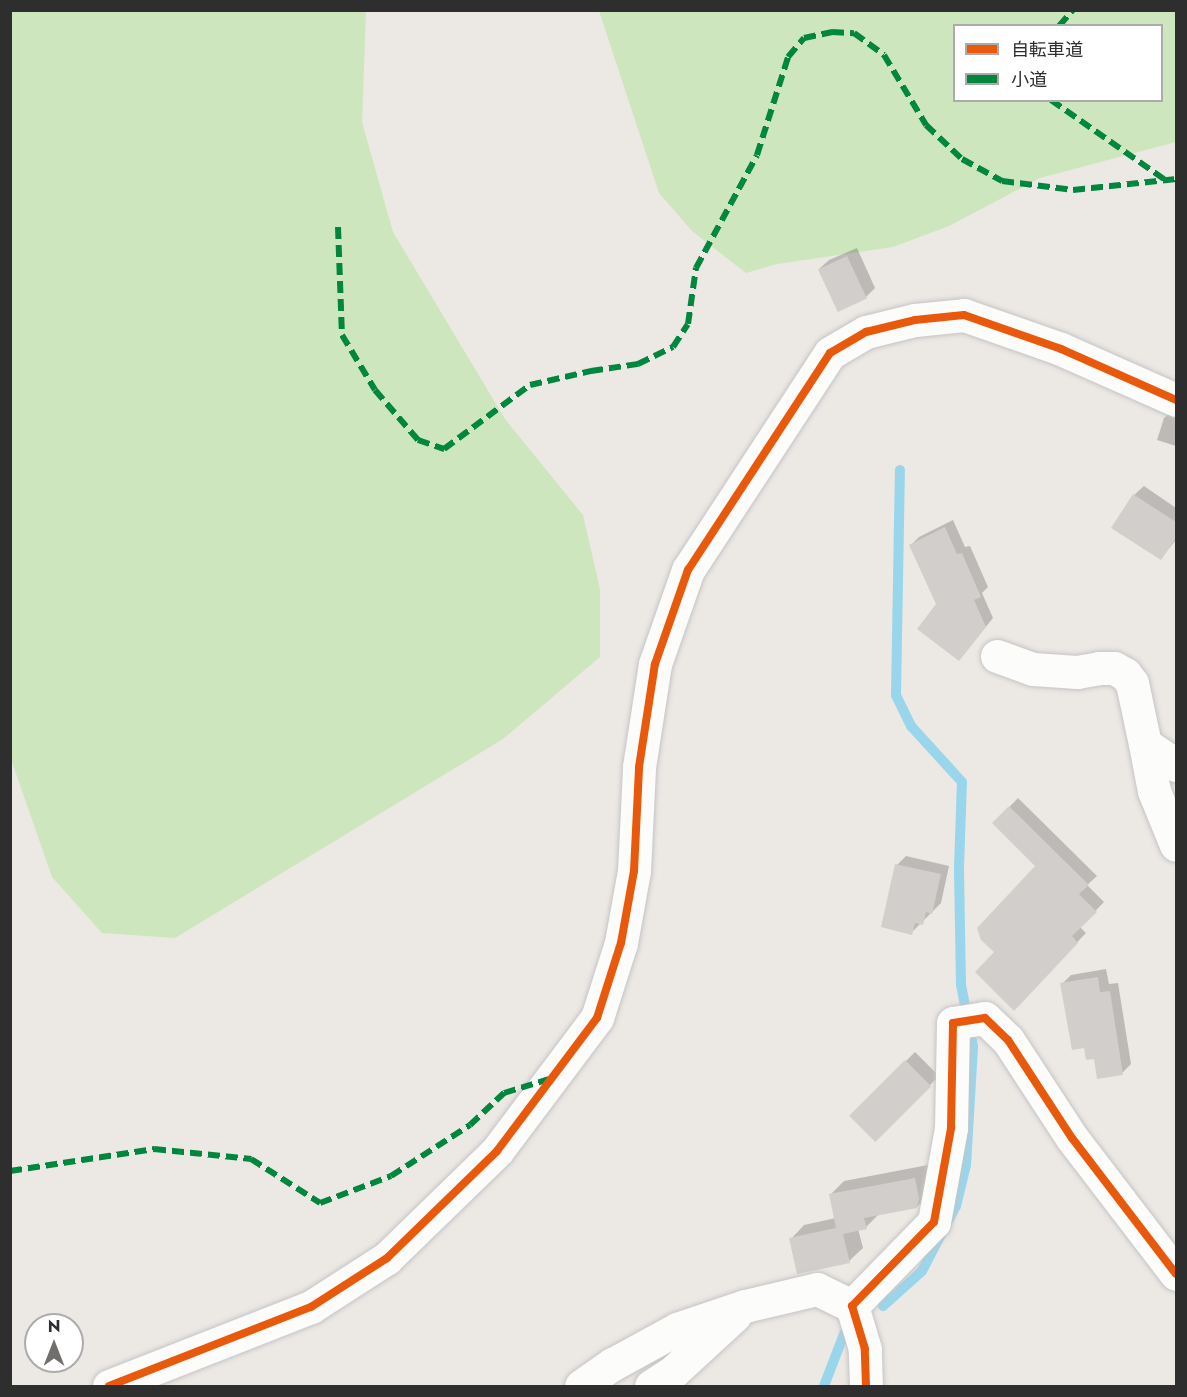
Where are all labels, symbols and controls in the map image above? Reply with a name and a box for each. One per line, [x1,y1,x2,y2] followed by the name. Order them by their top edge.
[953,24,1163,102] legend
[1011,37,1083,63] text: 自転車道
[1011,67,1047,93] text: 小道
[24,1313,84,1373] north arrow
[48,1315,60,1338] text: N

